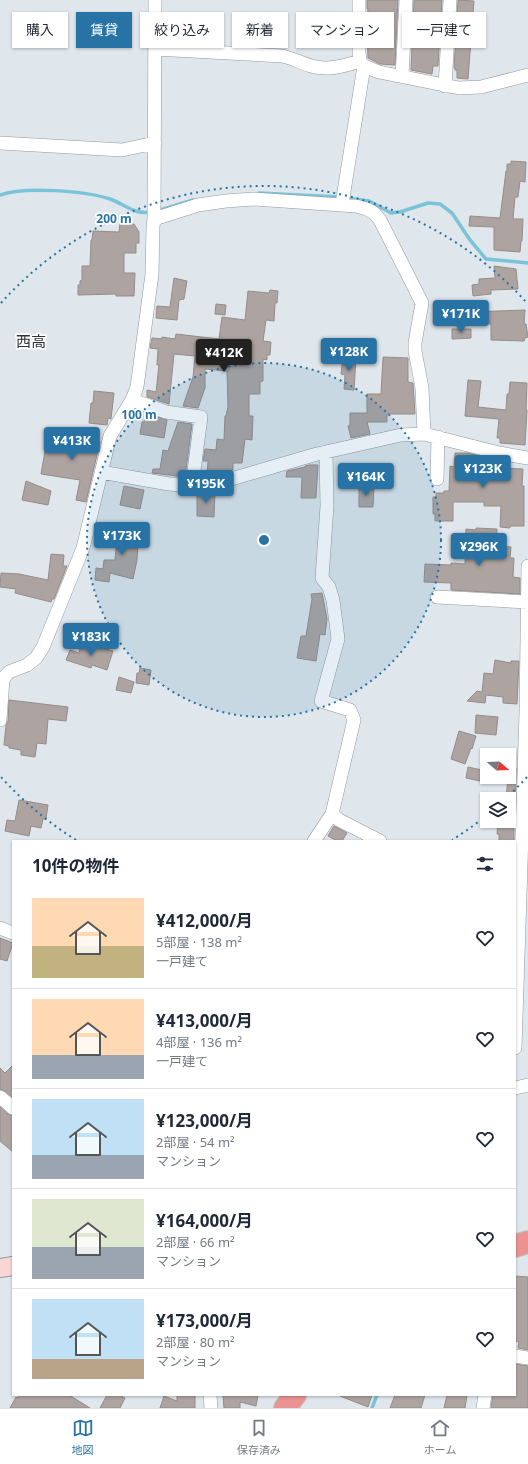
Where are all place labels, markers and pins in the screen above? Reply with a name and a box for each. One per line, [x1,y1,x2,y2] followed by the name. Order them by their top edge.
[433,300,489,334] pin: ¥171K
[321,338,377,372] pin: ¥128K
[196,339,252,373] pin: ¥412K
[44,427,100,461] pin: ¥413K
[455,455,511,489] pin: ¥123K
[338,463,394,497] pin: ¥164K
[178,470,234,504] pin: ¥195K
[94,522,150,556] pin: ¥173K
[257,533,271,547] centre of rings
[451,533,507,567] pin: ¥296K
[63,623,119,657] pin: ¥183K

